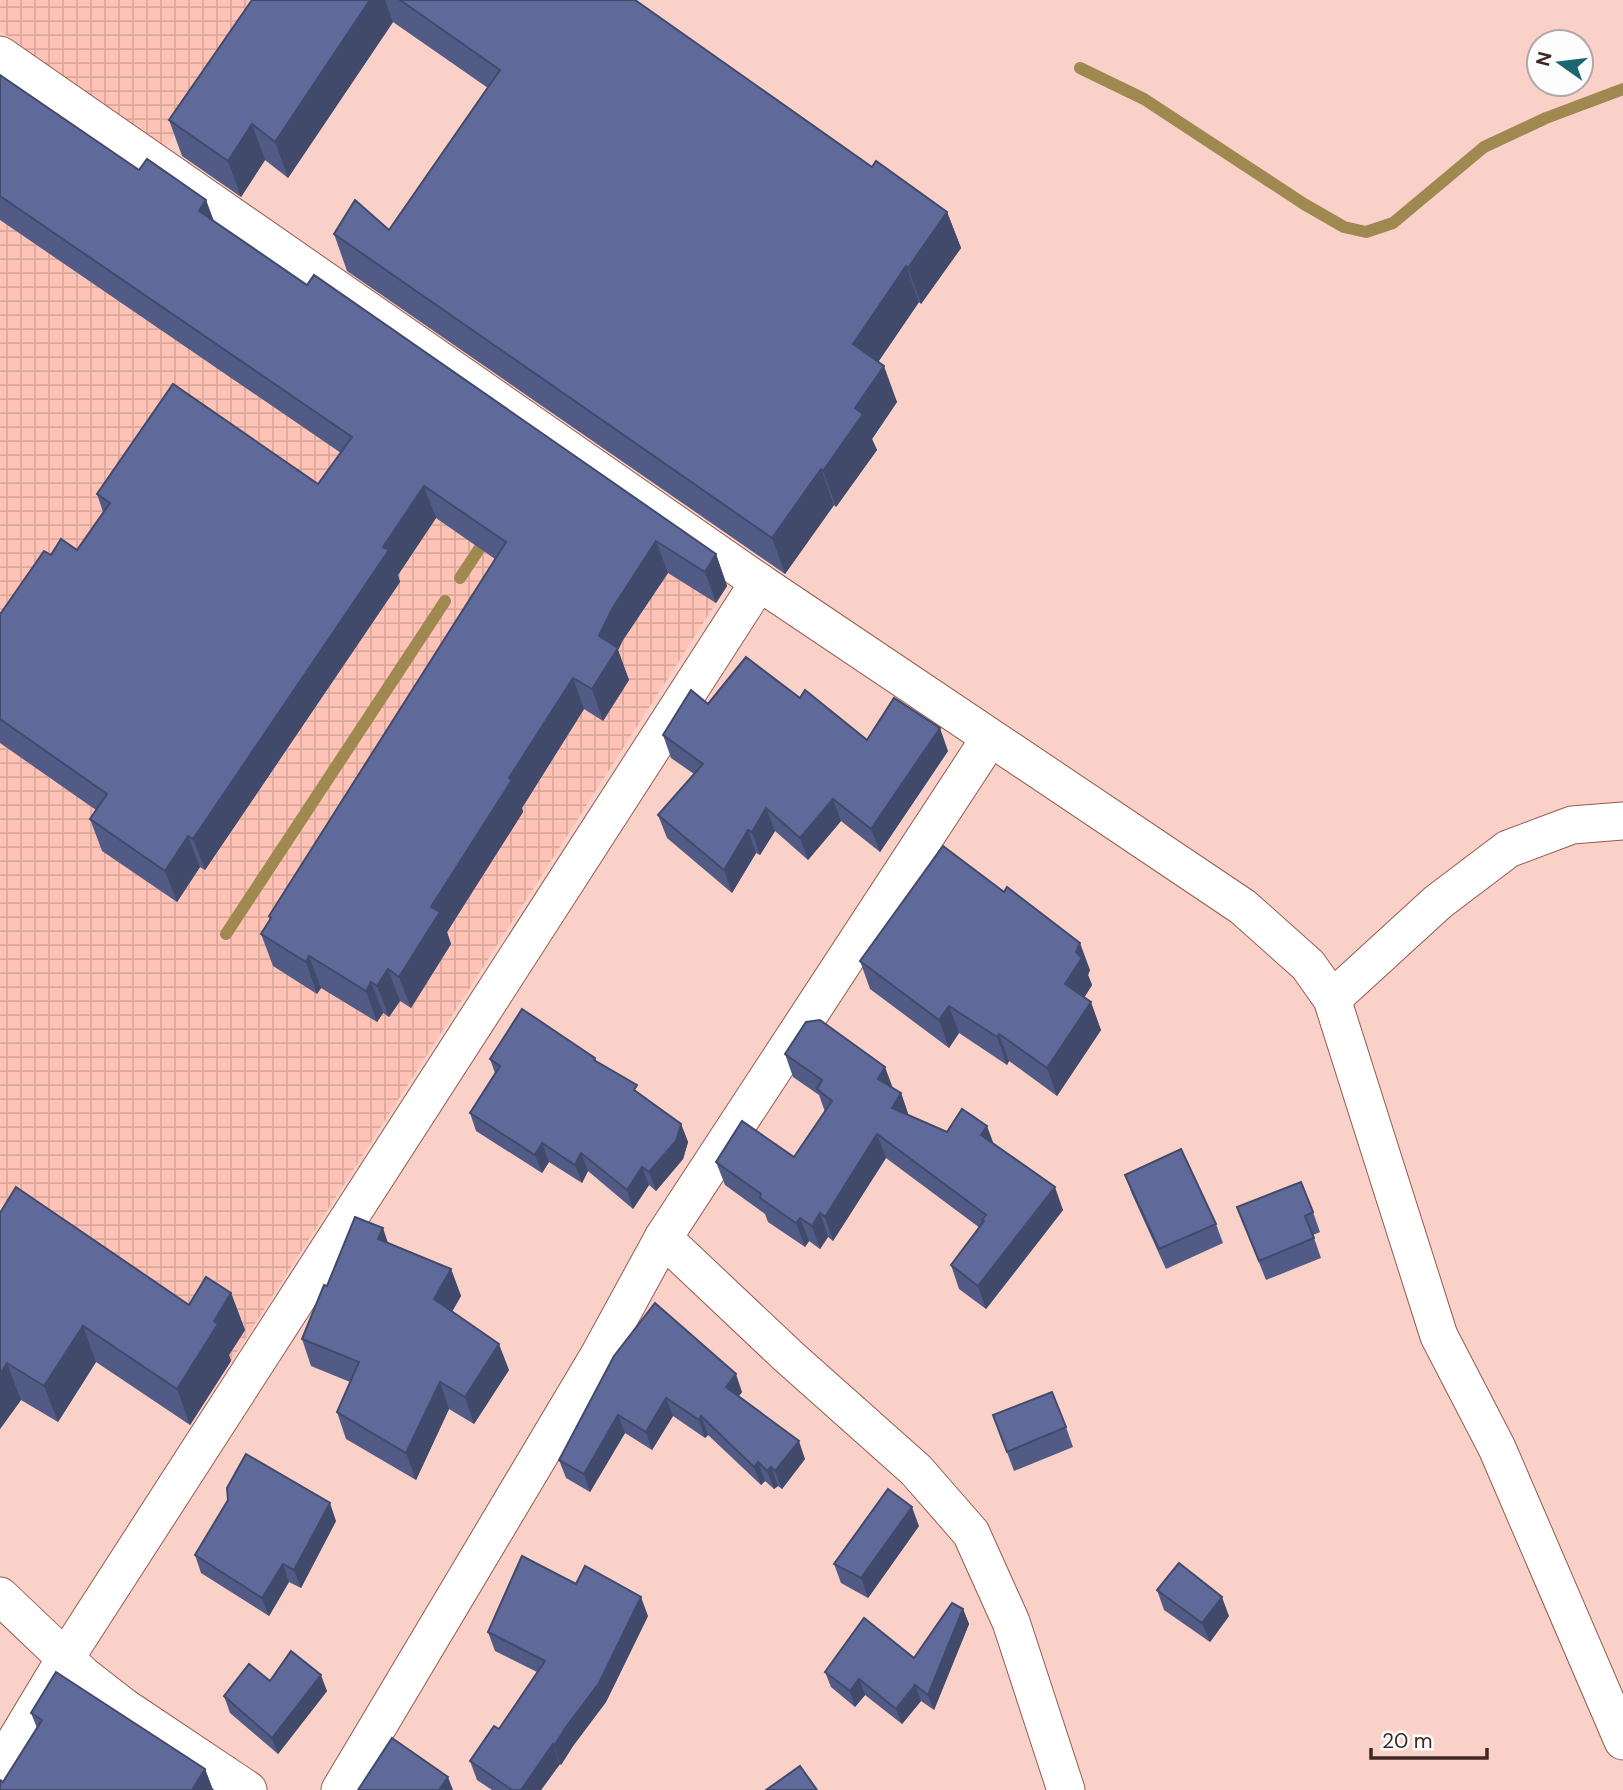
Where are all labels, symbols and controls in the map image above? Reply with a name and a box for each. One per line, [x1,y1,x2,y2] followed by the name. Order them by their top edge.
[1525,28,1595,98] north arrow
[1530,49,1558,69] text: N
[1371,1716,1486,1760] scale bar
[1382,1727,1433,1755] text: 20 m

